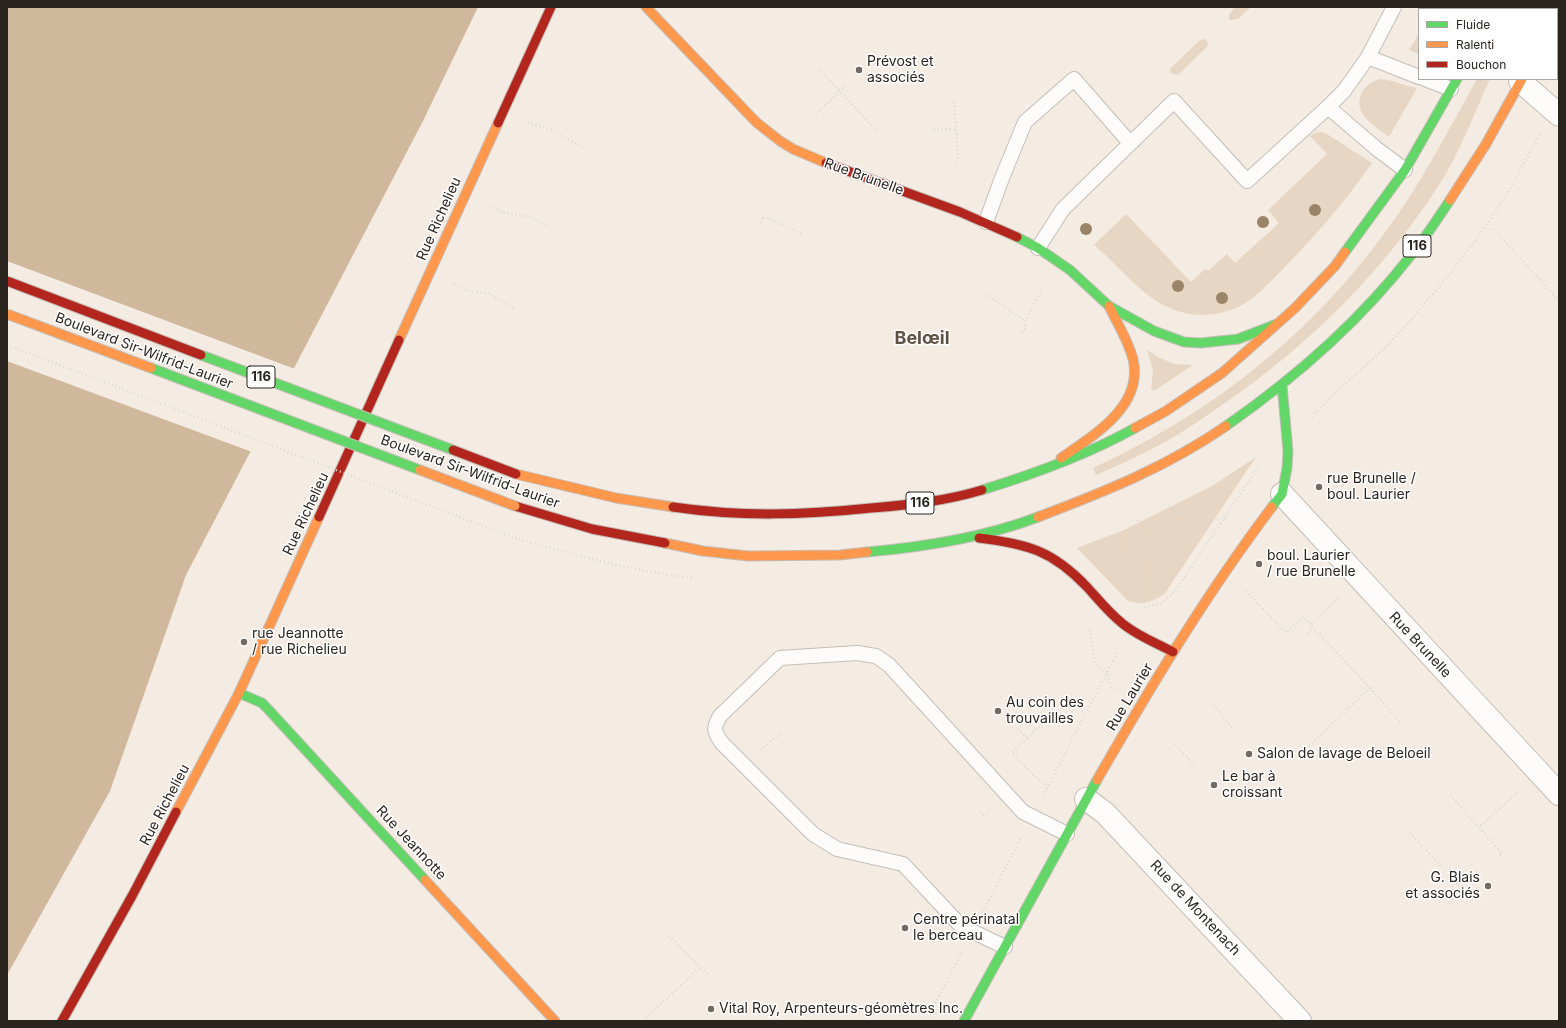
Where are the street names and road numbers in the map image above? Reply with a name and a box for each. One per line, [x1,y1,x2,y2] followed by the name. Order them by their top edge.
[822,155,906,199] street label: Rue Brunelle
[413,175,465,263] street label: Rue Richelieu
[1403,235,1431,257] road number: 116
[53,309,235,393] street label: Boulevard Sir-Wilfrid-Laurier
[247,366,275,388] road number: 116
[378,432,562,512] street label: Boulevard Sir-Wilfrid-Laurier
[279,470,333,558] street label: Rue Richelieu
[906,492,934,514] road number: 116
[1385,609,1455,681] street label: Rue Brunelle
[1103,660,1157,734] street label: Rue Laurier
[137,762,193,848] street label: Rue Richelieu
[372,802,450,884] street label: Rue Jeannotte
[1146,857,1244,959] street label: Rue de Montenach

